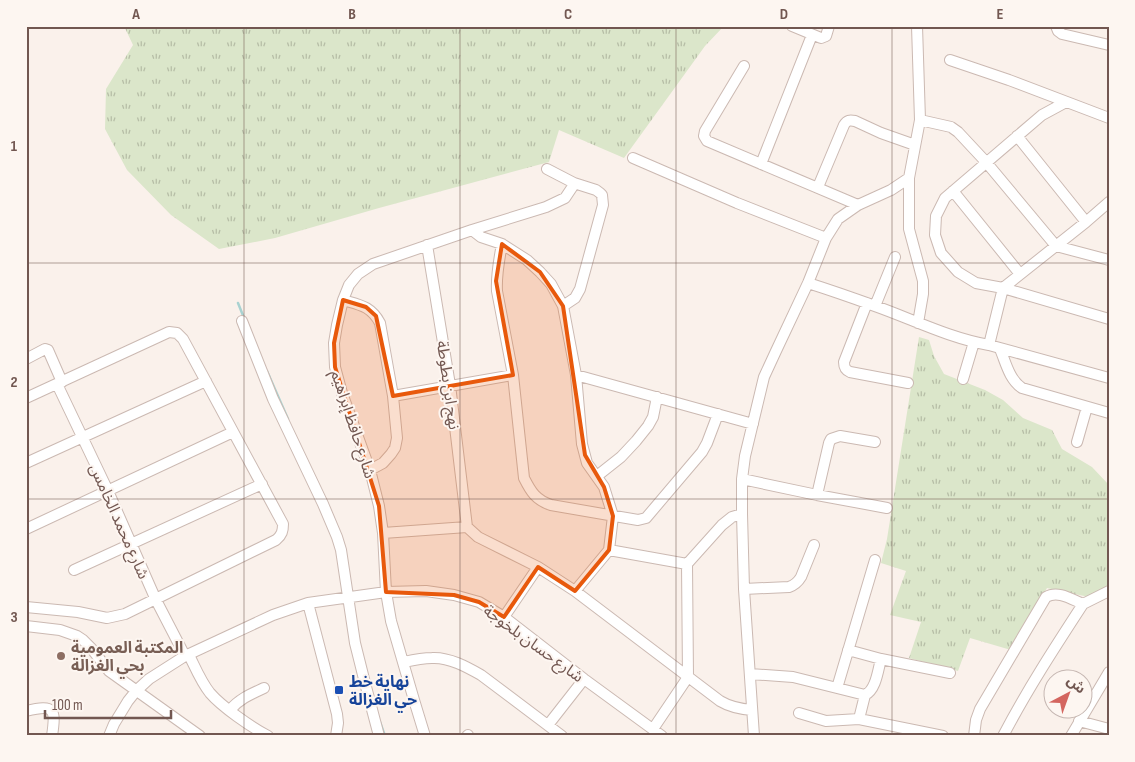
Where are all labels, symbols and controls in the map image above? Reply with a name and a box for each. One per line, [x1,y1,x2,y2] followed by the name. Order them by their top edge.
[131,5,140,24] text: A
[348,5,356,24] text: B
[564,5,572,24] text: C
[780,5,788,24] text: D
[997,5,1004,24] text: E
[11,137,18,156] text: 1
[430,340,463,431] street label: نهج ابن بطوطة
[324,368,379,482] street label: شارع حافظ إبراهيم
[10,373,18,392] text: 2
[83,461,153,583] street label: شارع محمد الخامس
[478,602,587,688] street label: شارع حسان بلخوجة
[10,608,18,627] text: 3
[71,639,183,679] place label: المكتبة العمومية بحي الغزالة
[55,650,67,662] marker: المكتبة العمومية بحي الغزالة
[1042,670,1092,720] north arrow
[1063,672,1089,697] text: ش
[349,673,417,713] place label: نهاية خط حي الغزالة
[333,684,345,696] marker: نهاية خط حي الغزالة
[45,687,171,719] scale bar
[52,696,83,715] text: 100 m

